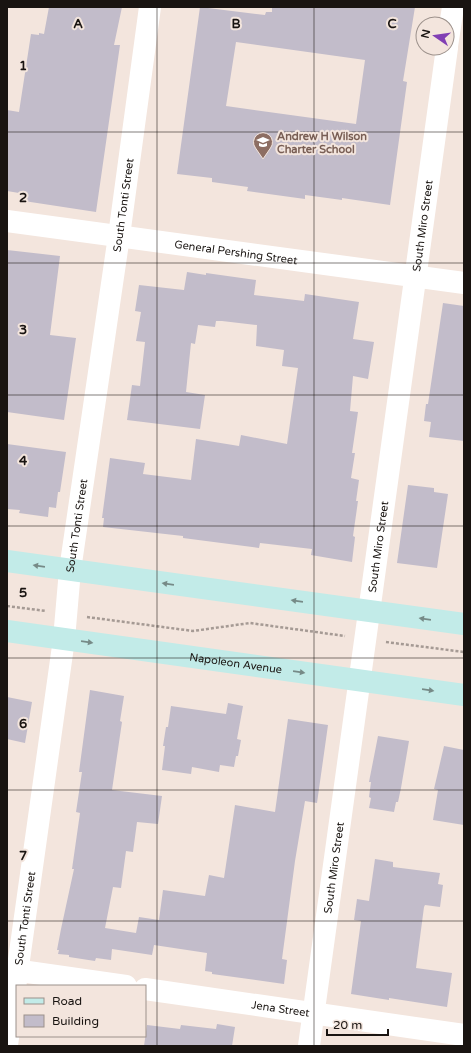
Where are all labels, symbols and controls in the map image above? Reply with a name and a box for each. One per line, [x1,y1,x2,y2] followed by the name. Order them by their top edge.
[73,16,83,32] text: A
[231,16,241,32] text: B
[387,16,397,32] text: C
[415,16,455,56] north arrow
[418,28,433,40] text: N
[19,58,27,74] text: 1
[277,130,367,156] place label: Andrew H Wilson Charter School
[252,131,274,159] school or university icon: Andrew H Wilson Charter School
[111,157,136,253] street label: South Tonti Street
[410,179,436,273] street label: South Miro Street
[19,190,27,206] text: 2
[174,238,298,267] street label: General Pershing Street
[19,322,27,338] text: 3
[19,453,28,469] text: 4
[64,478,90,574] street label: South Tonti Street
[366,500,391,593] street label: South Miro Street
[33,563,45,569] one-way arrow
[162,581,174,587] one-way arrow
[19,585,27,601] text: 5
[291,598,303,604] one-way arrow
[419,616,431,622] one-way arrow
[81,639,93,645] one-way arrow
[189,651,283,676] street label: Napoleon Avenue
[293,669,305,675] one-way arrow
[422,687,434,693] one-way arrow
[19,716,27,732] text: 6
[321,821,347,914] street label: South Miro Street
[19,848,27,864] text: 7
[12,871,38,966] street label: South Tonti Street
[16,985,146,1037] legend
[52,994,82,1008] text: Road
[251,998,310,1020] street label: Jena Street
[327,1011,388,1037] scale bar
[52,1014,99,1028] text: Building
[333,1018,362,1032] text: 20 m

